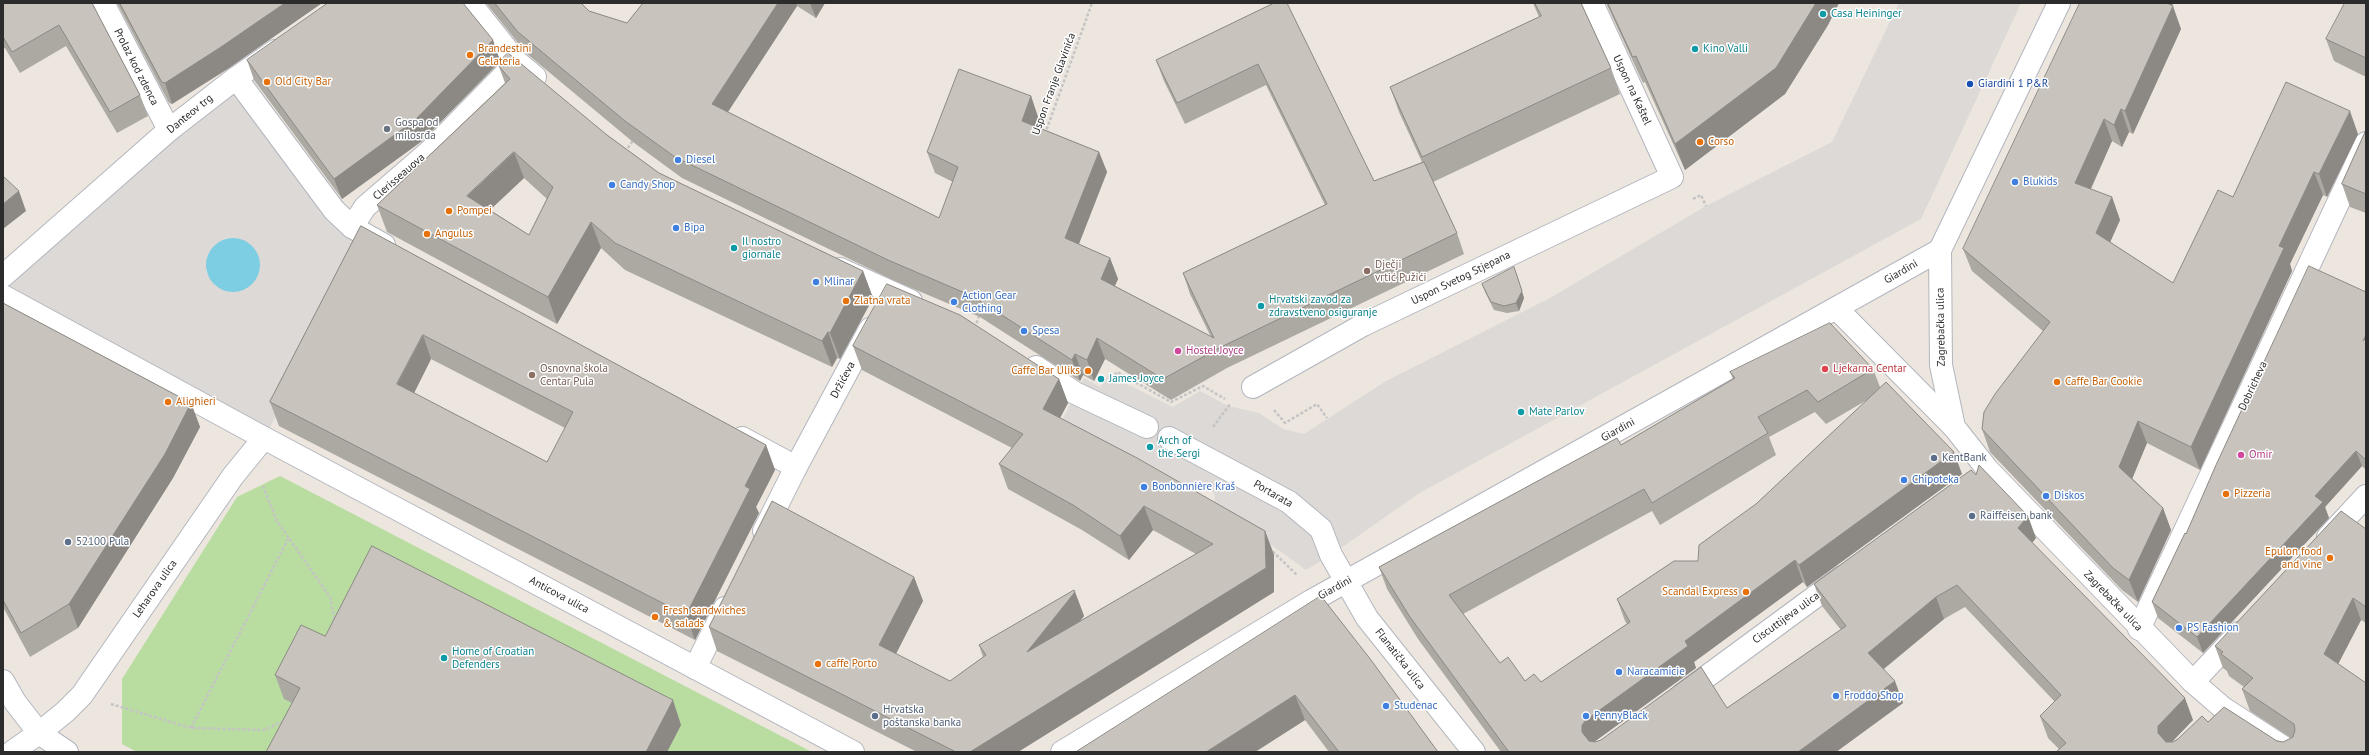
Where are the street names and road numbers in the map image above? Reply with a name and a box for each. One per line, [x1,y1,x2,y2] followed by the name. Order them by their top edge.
[111,26,161,108] street label: Prolaz kod zdenca
[1029,31,1079,137] street label: Uspon Franje Glavinića
[1610,53,1654,127] street label: Uspon na Kaštel
[164,92,216,136] street label: Danteov trg
[370,151,428,203] street label: Clerisseauova
[1409,248,1513,308] street label: Uspon Svetog Stjepana
[1882,257,1920,287] street label: Giardini
[1934,287,1948,367] street label: Zagrebačka ulica
[828,359,858,401] street label: Držićeva
[2236,359,2270,413] street label: Dobricheva
[1599,415,1637,445] street label: Giardini
[1251,477,1295,511] street label: Portarata
[130,557,180,621] street label: Leharova ulica
[2081,568,2145,634] street label: Zagrebačka ulica
[1316,573,1354,603] street label: Giardini
[527,574,591,616] street label: Anticova ulica
[1750,589,1822,647] street label: Ciscuttijeva ulica
[1372,626,1428,692] street label: Flanatička ulica

